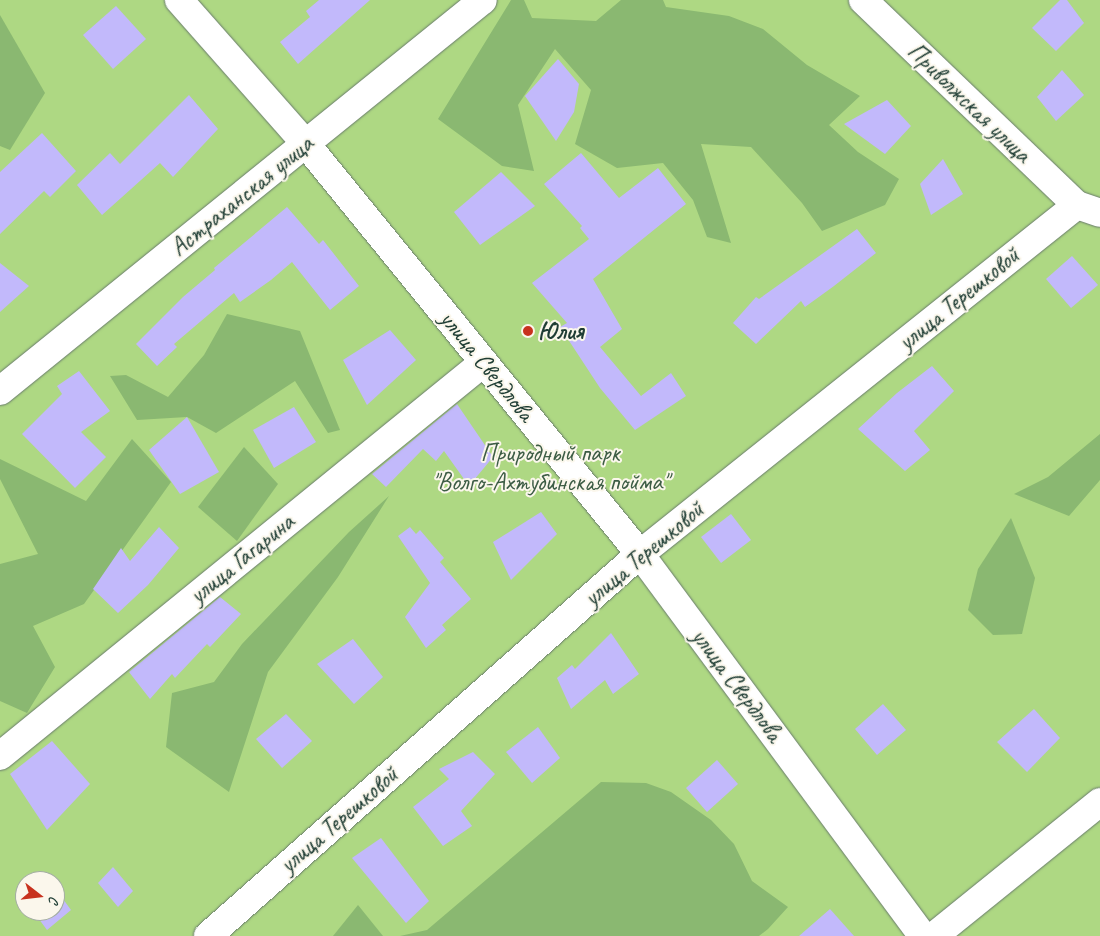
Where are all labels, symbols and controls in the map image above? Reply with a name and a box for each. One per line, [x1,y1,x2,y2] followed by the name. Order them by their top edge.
[900,36,1038,170] street label: Приволжская улица
[164,128,320,264] street label: Астраханская улица
[893,242,1025,356] street label: улица Терешковой
[433,305,541,427] street label: улица Свердлова
[538,316,583,346] place label: Юлия
[522,325,534,337] marker: Юлия
[432,439,668,498] park label: Природный парк "Волго-Ахтубинская пойма"
[579,496,709,612] street label: улица Терешковой
[183,507,301,611] street label: улица Гагарина
[685,623,789,747] street label: улица Свердлова
[274,761,404,879] street label: улица Терешковой
[15,871,65,921] north arrow
[45,894,63,906] text: С

